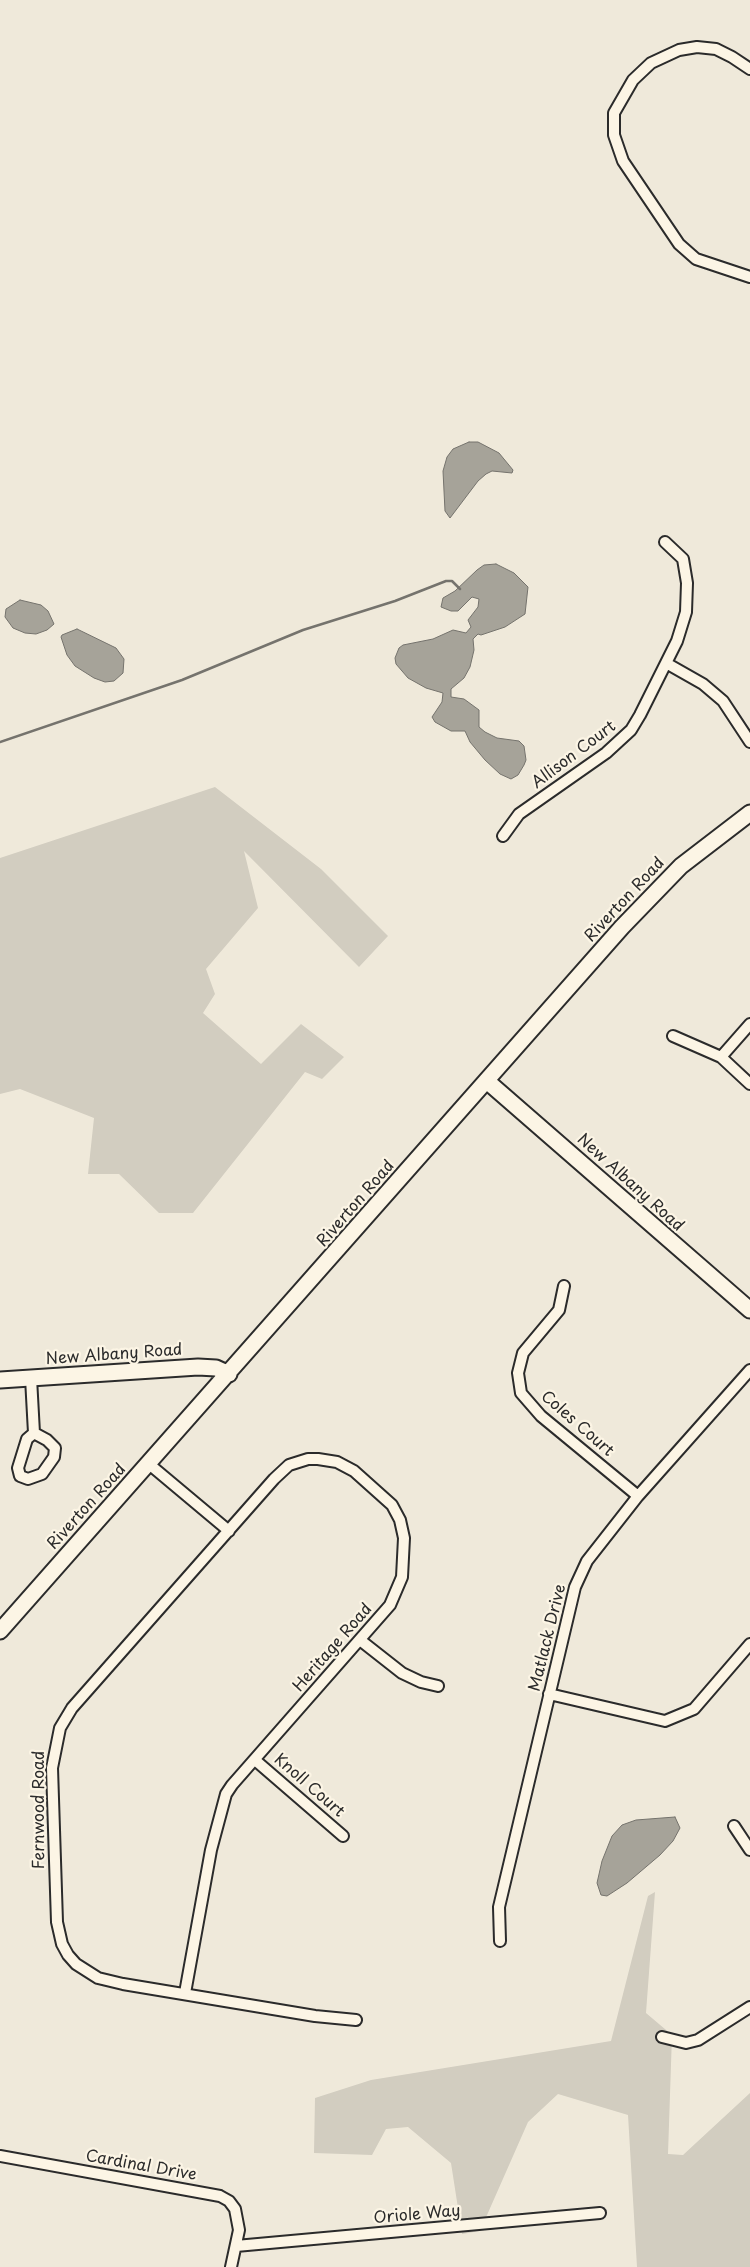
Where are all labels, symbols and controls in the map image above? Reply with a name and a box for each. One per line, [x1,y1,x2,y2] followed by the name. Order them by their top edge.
[528,717,620,793] street label: Allison Court
[581,854,669,946] street label: Riverton Road
[573,1130,687,1236] street label: New Albany Road
[313,1157,399,1251] street label: Riverton Road
[45,1341,183,1369] street label: New Albany Road
[537,1387,617,1461] street label: Coles Court
[44,1460,130,1554] street label: Riverton Road
[525,1582,571,1694] street label: Matlack Drive
[289,1600,377,1696] street label: Heritage Road
[270,1750,348,1822] street label: Knoll Court
[30,1751,50,1869] street label: Fernwood Road
[84,2147,198,2185] street label: Cardinal Drive
[373,2202,461,2228] street label: Oriole Way

